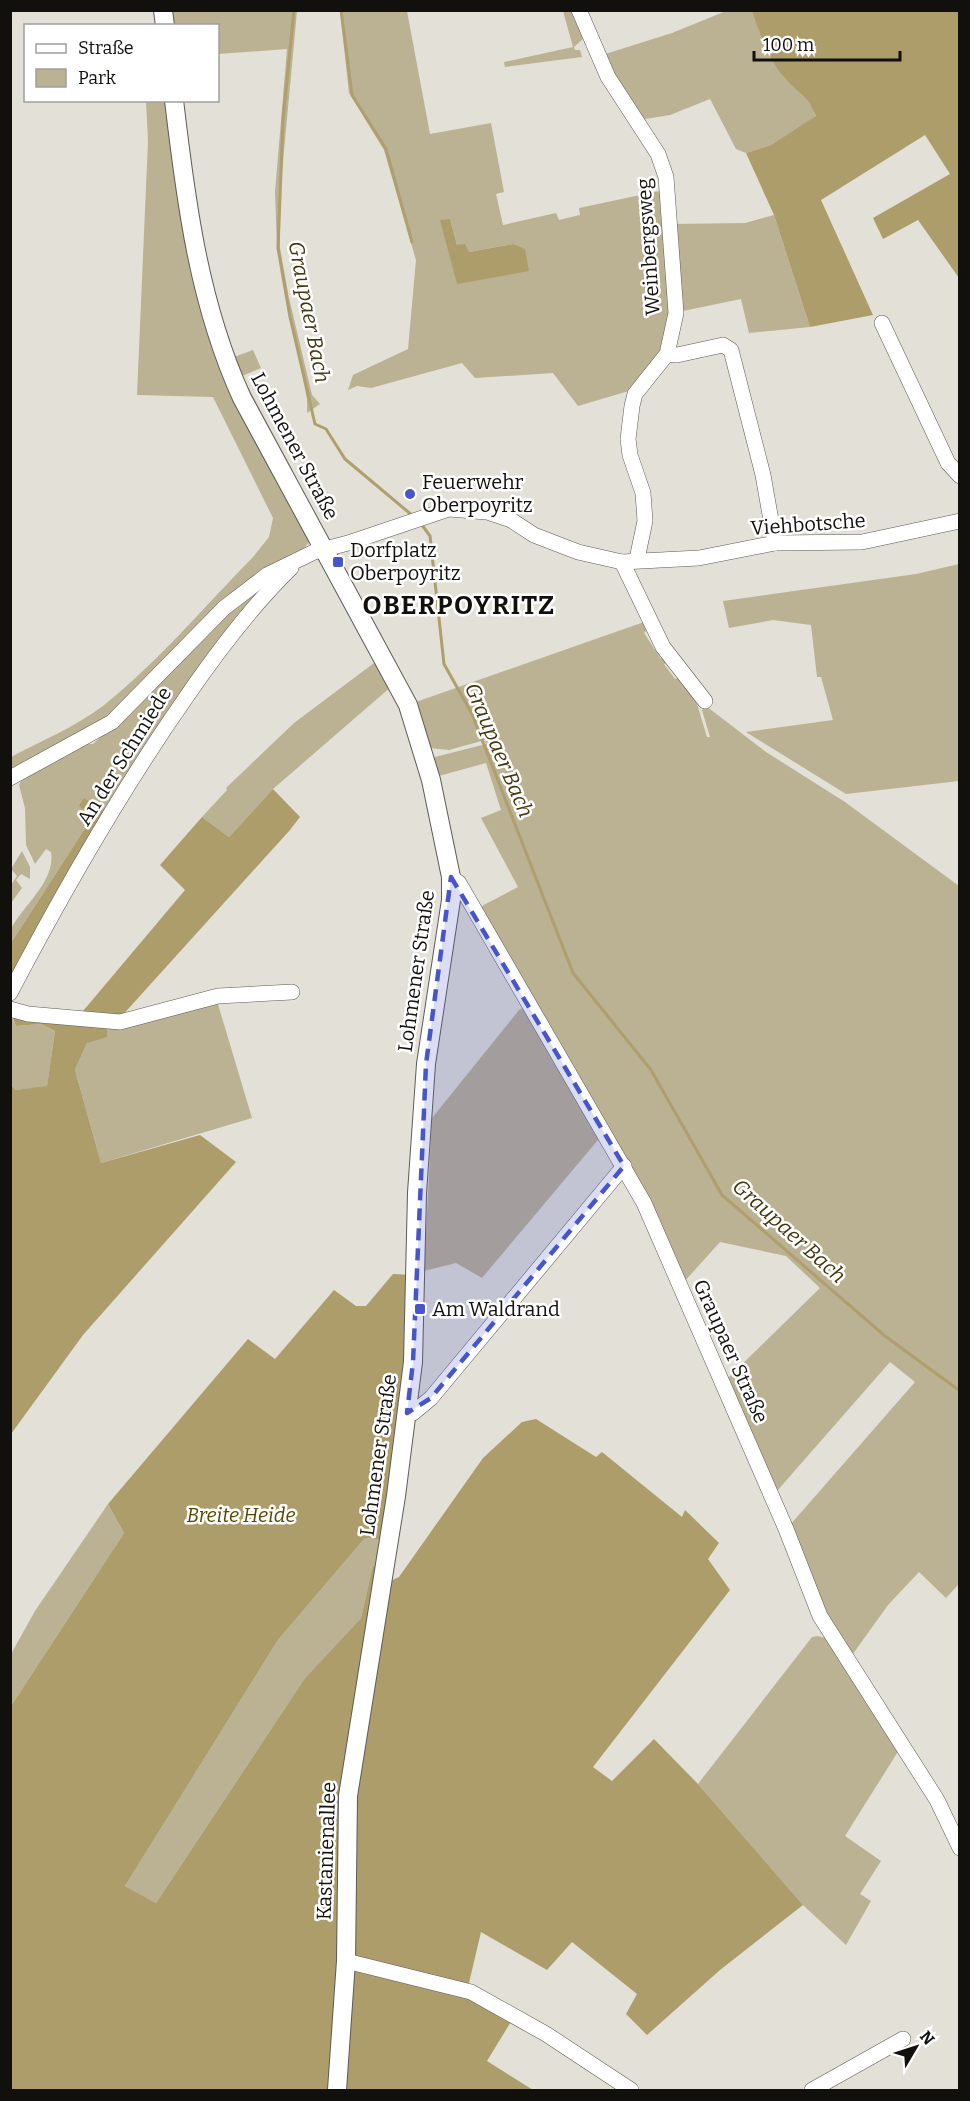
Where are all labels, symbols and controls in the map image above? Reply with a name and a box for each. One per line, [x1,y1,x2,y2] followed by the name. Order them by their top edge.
[24,24,219,102] legend
[754,24,900,62] scale bar
[763,34,814,56] text: 100 m
[78,37,134,59] text: Straße
[78,67,117,89] text: Park
[631,178,665,316] street label: Weinbergsweg
[283,239,335,385] water label: Graupaer Bach
[246,368,344,524] street label: Lohmener Straße
[422,470,533,517] place label: Feuerwehr Oberpoyritz
[403,487,417,501] marker: Feuerwehr Oberpoyritz
[750,508,866,540] street label: Viehbotsche
[350,538,461,585] place label: Dorfplatz Oberpoyritz
[331,555,345,569] marker: Dorfplatz Oberpoyritz
[362,590,556,621] district label: OBERPOYRITZ
[459,679,539,821] water label: Graupaer Bach
[72,682,176,830] street label: An der Schmiede
[393,889,439,1053] street label: Lohmener Straße
[727,1173,851,1289] water label: Graupaer Bach
[689,1275,773,1427] street label: Graupaer Straße
[432,1297,560,1321] place label: Am Waldrand
[413,1302,427,1316] marker: Am Waldrand
[355,1373,401,1537] street label: Lohmener Straße
[186,1503,296,1527] park label: Breite Heide
[312,1781,340,1921] street label: Kastanienallee
[886,2017,946,2077] north arrow
[916,2027,939,2049] text: N

